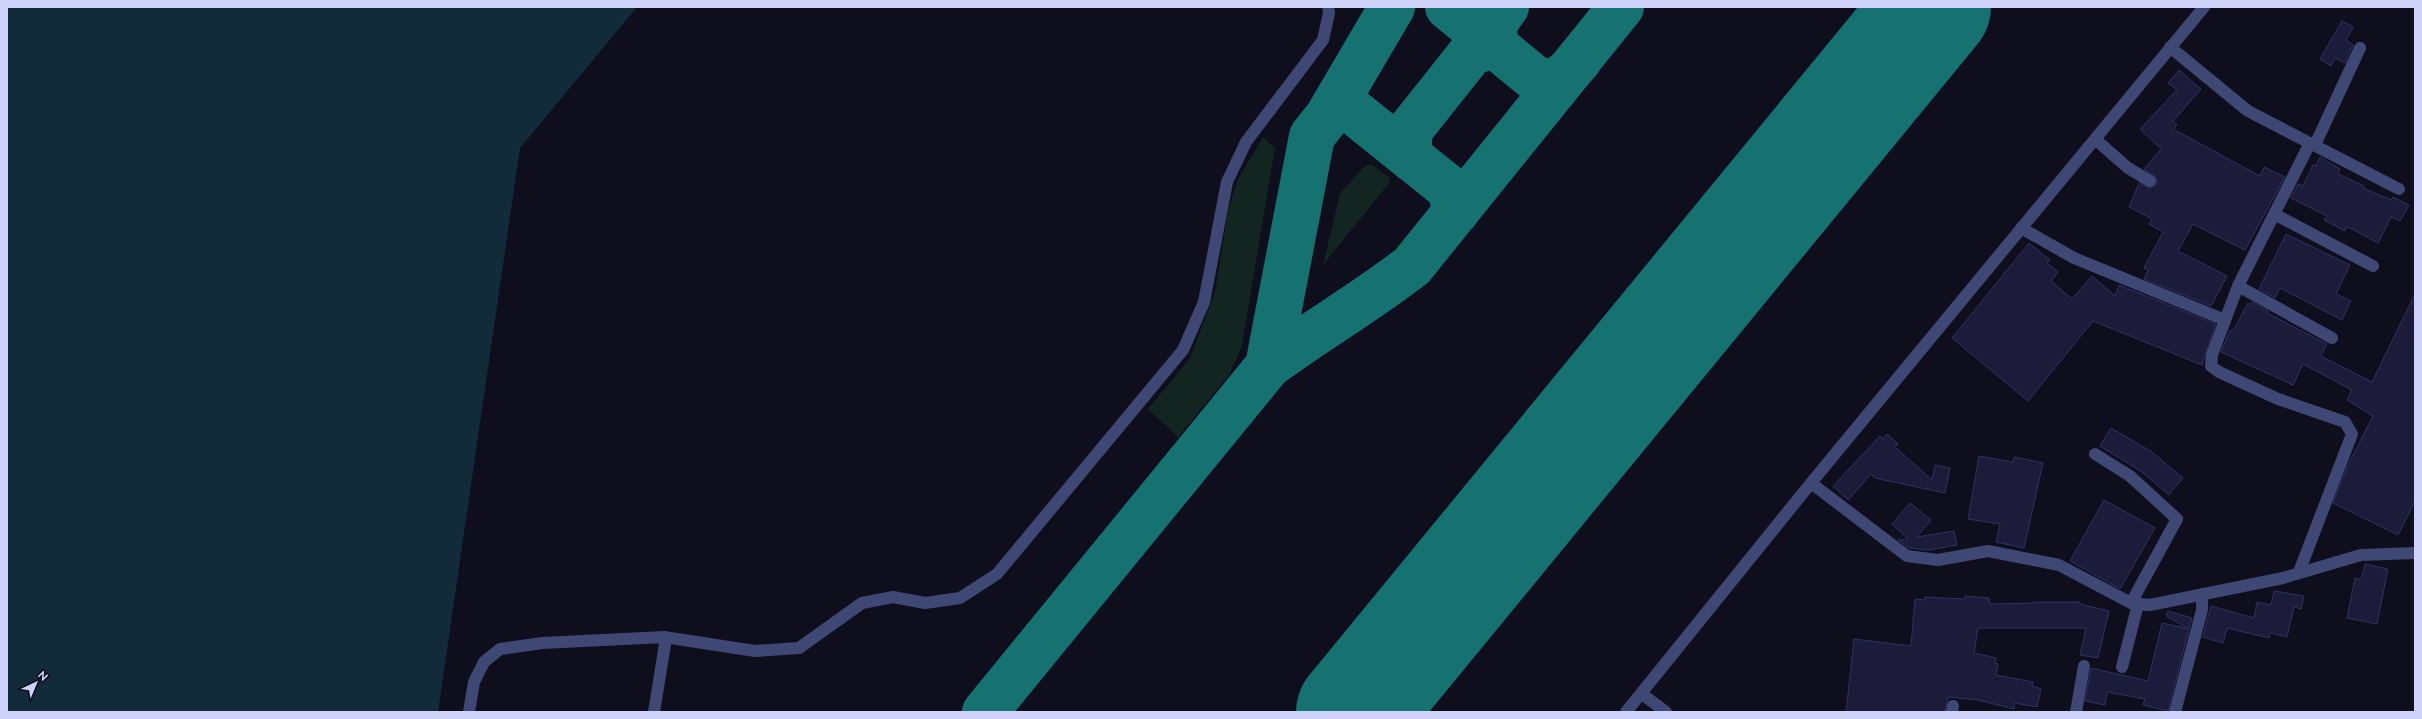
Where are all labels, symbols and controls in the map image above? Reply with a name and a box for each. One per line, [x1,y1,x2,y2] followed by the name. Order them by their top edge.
[16,663,56,703] north arrow
[35,669,50,684] text: N

